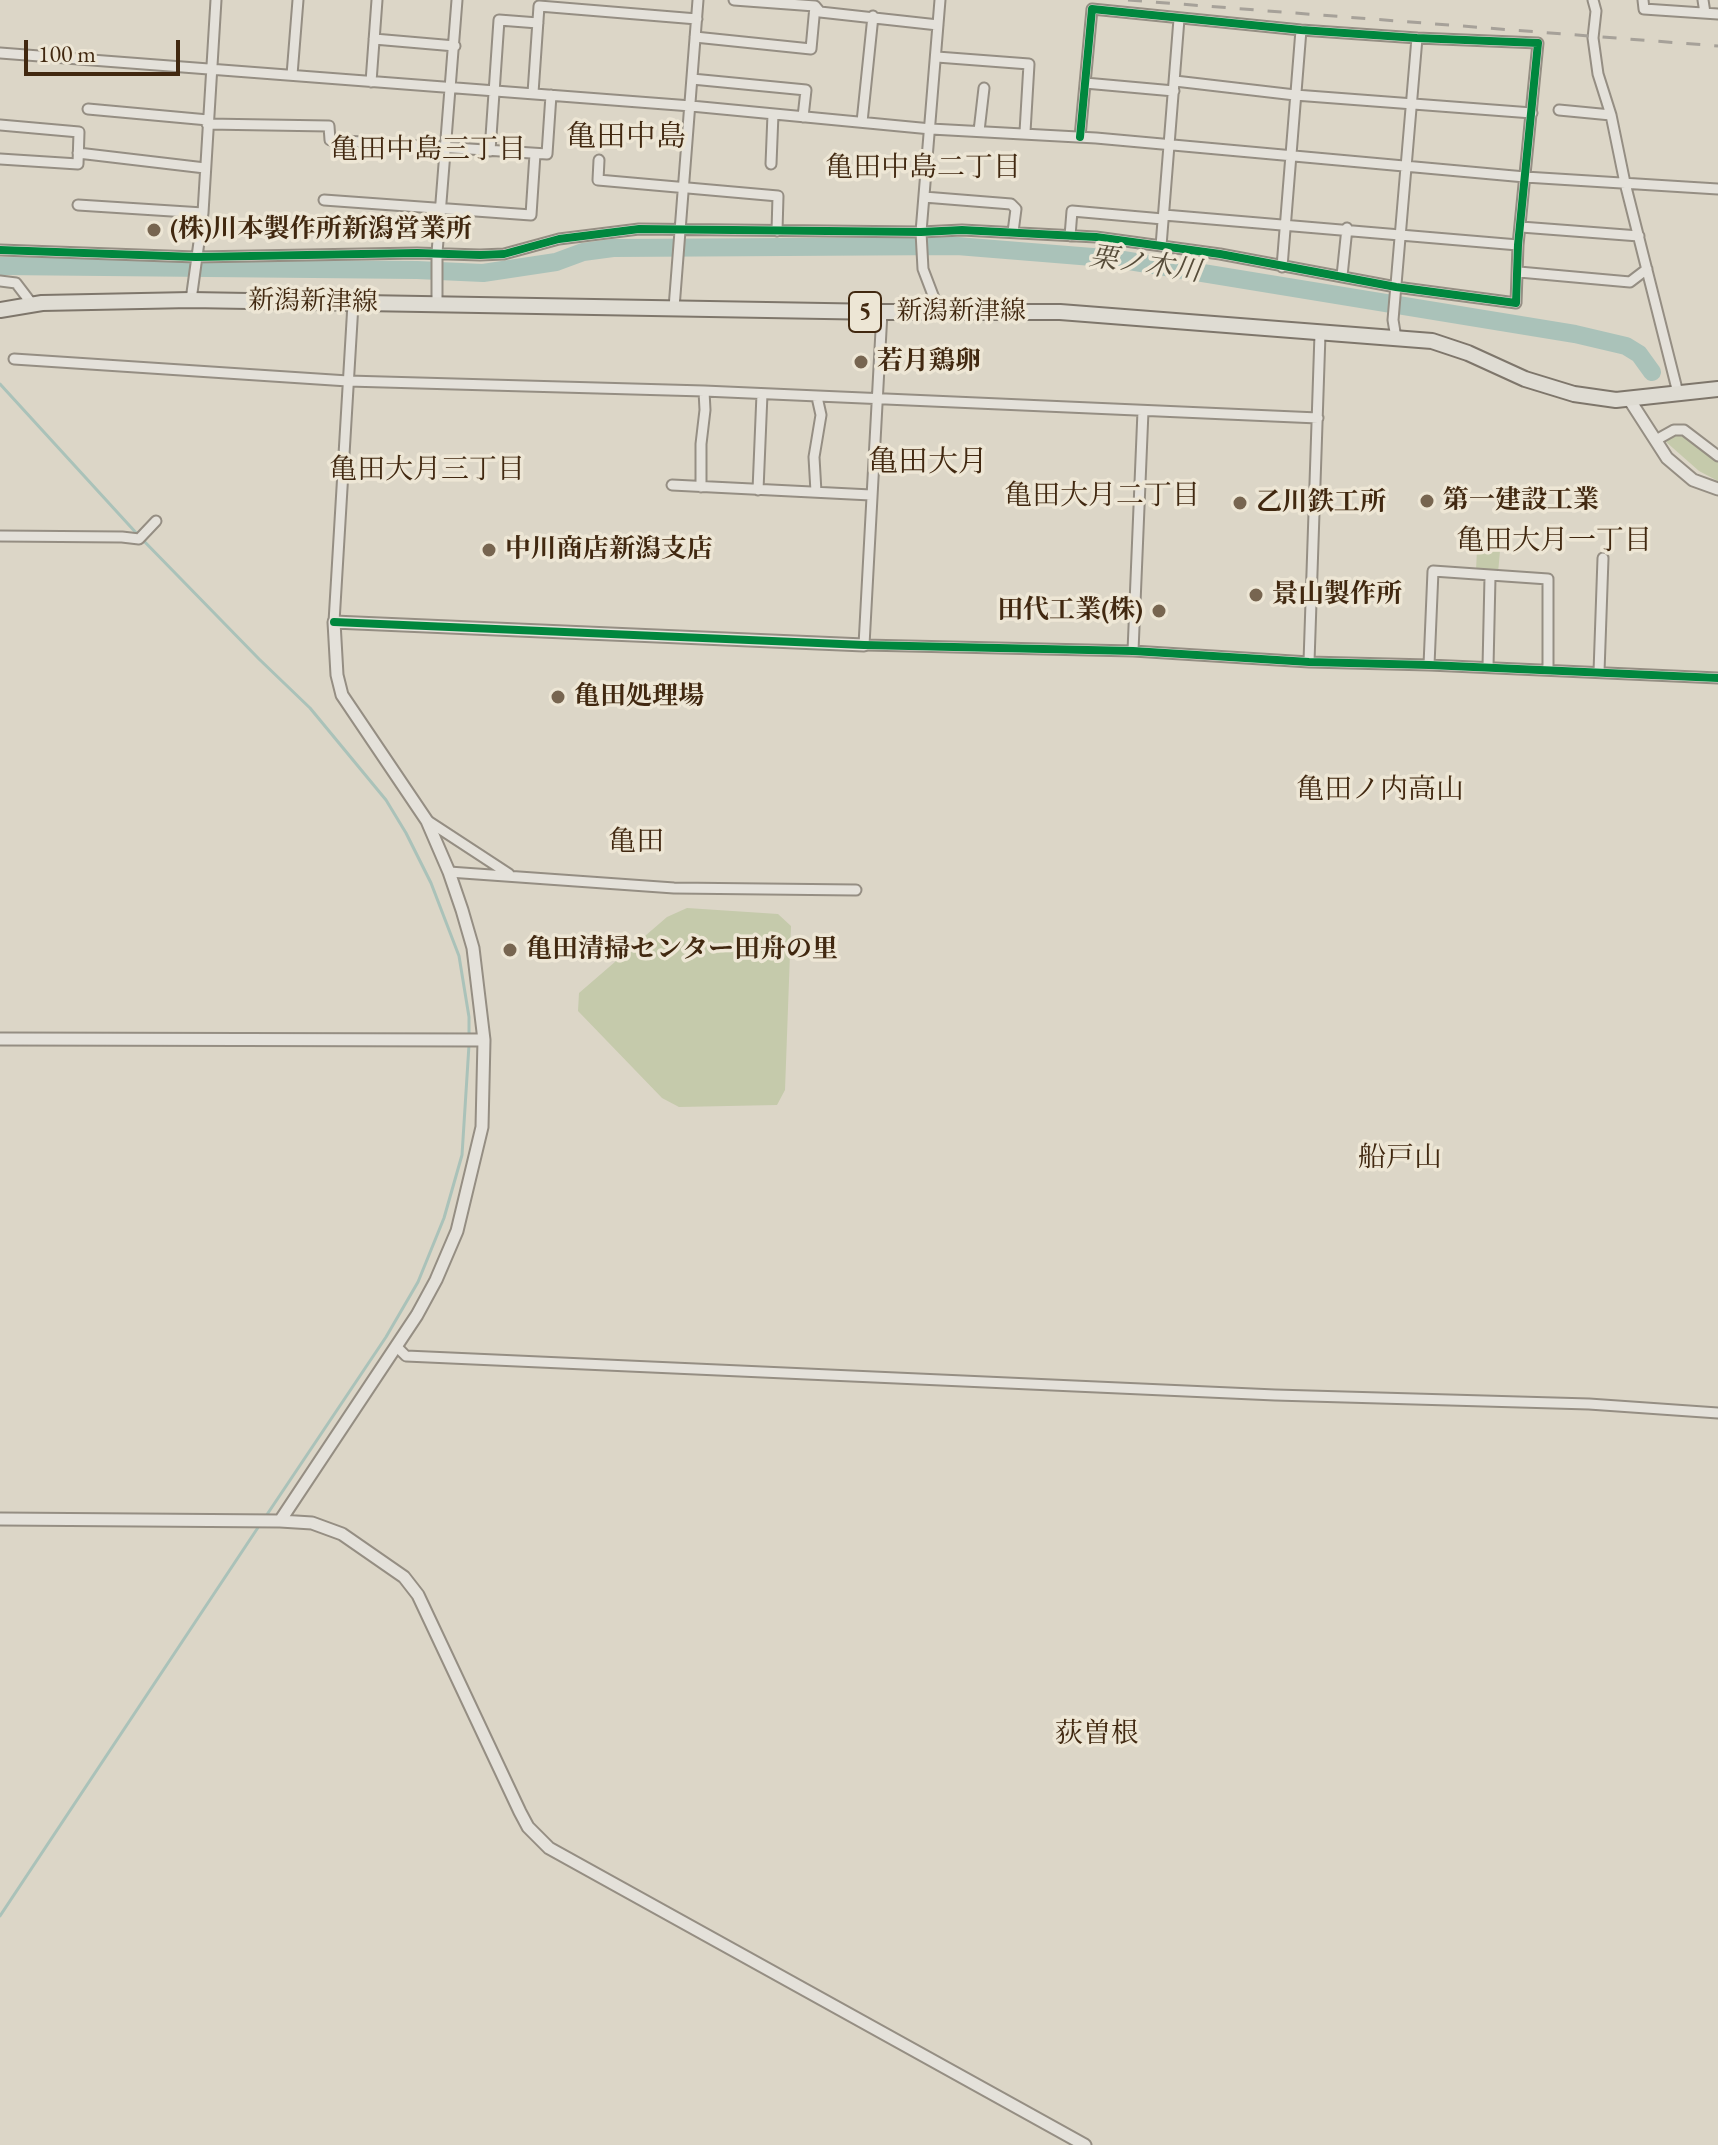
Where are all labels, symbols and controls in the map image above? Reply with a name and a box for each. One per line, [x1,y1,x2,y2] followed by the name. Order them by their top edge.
[28,24,184,74] scale bar
[38,38,96,69] text: 100 m
[566,120,686,156] district label: 亀田中島
[330,133,526,167] district label: 亀田中島三丁目
[825,151,1021,185] district label: 亀田中島二丁目
[170,214,472,246] place label: (株)川本製作所新潟営業所
[145,221,163,239] marker: (株)川本製作所新潟営業所
[1087,241,1203,289] water label: 栗ノ木川
[248,285,378,319] street label: 新潟新津線
[849,292,881,332] road number: 5
[896,296,1026,328] street label: 新潟新津線
[877,346,981,378] place label: 若月鶏卵
[852,353,870,371] marker: 若月鶏卵
[868,445,988,481] district label: 亀田大月
[329,453,525,487] district label: 亀田大月三丁目
[1004,479,1200,513] district label: 亀田大月二丁目
[1443,485,1599,517] place label: 第一建設工業
[1256,487,1386,519] place label: 乙川鉄工所
[1418,492,1436,510] marker: 第一建設工業
[1231,494,1249,512] marker: 乙川鉄工所
[1456,524,1652,558] district label: 亀田大月一丁目
[505,534,713,566] place label: 中川商店新潟支店
[480,541,498,559] marker: 中川商店新潟支店
[1272,579,1402,611] place label: 景山製作所
[1247,586,1265,604] marker: 景山製作所
[997,595,1143,627] place label: 田代工業(株)
[1150,602,1168,620] marker: 田代工業(株)
[574,681,704,713] place label: 亀田処理場
[549,688,567,706] marker: 亀田処理場
[1296,773,1464,807] district label: 亀田ノ内高山
[608,825,664,859] district label: 亀田
[526,934,838,966] place label: 亀田清掃センター田舟の里
[501,941,519,959] marker: 亀田清掃センター田舟の里
[1358,1141,1442,1175] district label: 船戸山
[1055,1717,1139,1751] district label: 荻曽根

